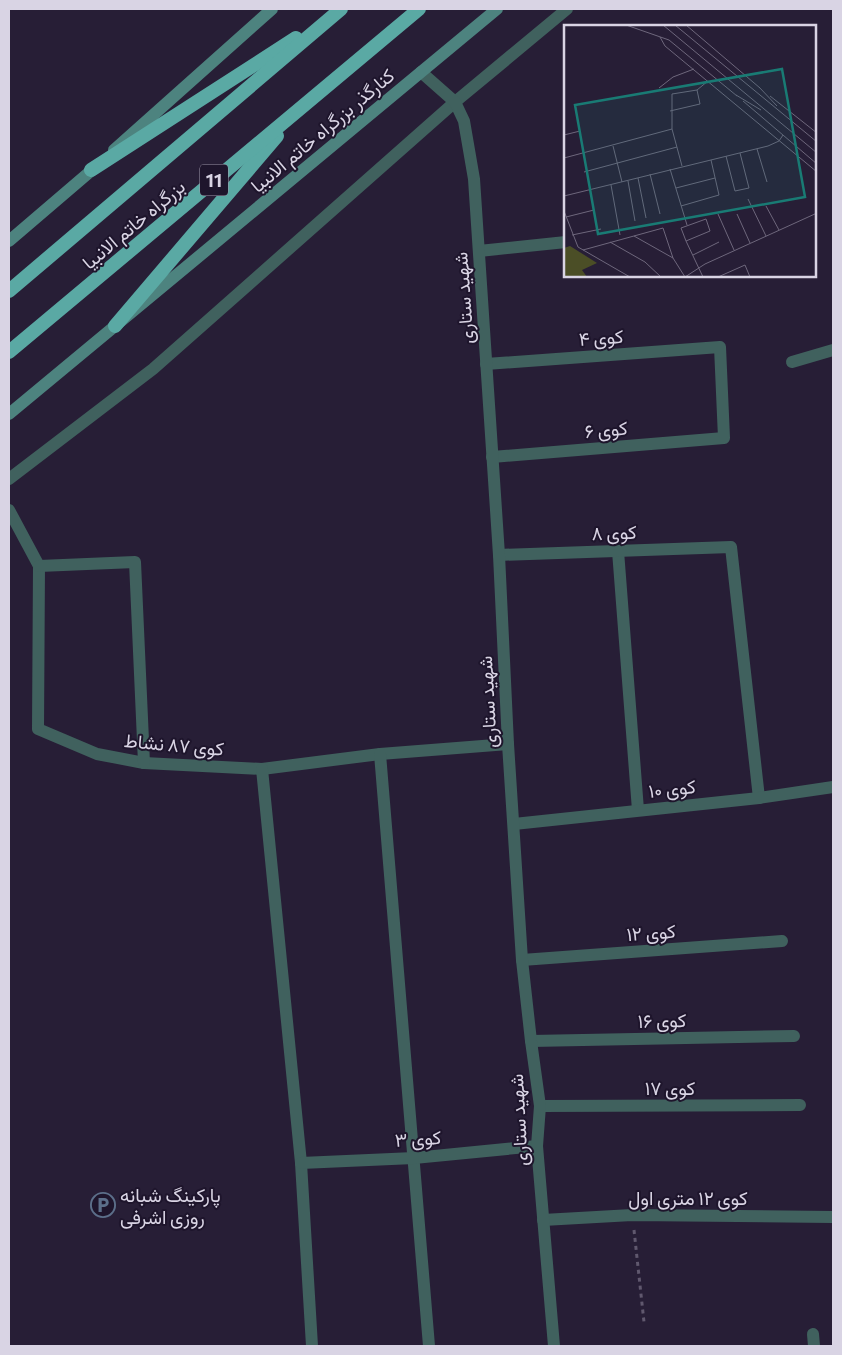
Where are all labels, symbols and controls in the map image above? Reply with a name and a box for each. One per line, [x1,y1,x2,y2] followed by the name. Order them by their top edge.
[564,25,817,278] inset map
[246,63,400,198] street label: کنارگذر بزرگراه خاتم الانبیا
[200,164,228,196] road number: 11
[77,174,190,275] street label: بزرگراه خاتم الانبیا
[448,251,479,345] street label: شهید ستاری
[578,324,624,351] street label: کوی ۴
[583,416,629,443] street label: کوی ۶
[591,520,637,545] street label: کوی ۸
[473,655,502,749] street label: شهید ستاری
[123,728,225,761] street label: کوی ۸۷ نشاط
[647,774,697,803] street label: کوی ۱۰
[626,919,676,946] street label: کوی ۱۲
[637,1008,687,1033] street label: کوی ۱۶
[504,1073,533,1167] street label: شهید ستاری
[645,1076,695,1100] street label: کوی ۱۷
[394,1125,442,1152] street label: کوی ۳
[120,1183,221,1229] place label: پارکینگ شبانه روزی اشرفی
[628,1186,748,1210] street label: کوی ۱۲ متری اول
[90,1192,116,1218] parking icon: پارکینگ شبانه روزی اشرفی

